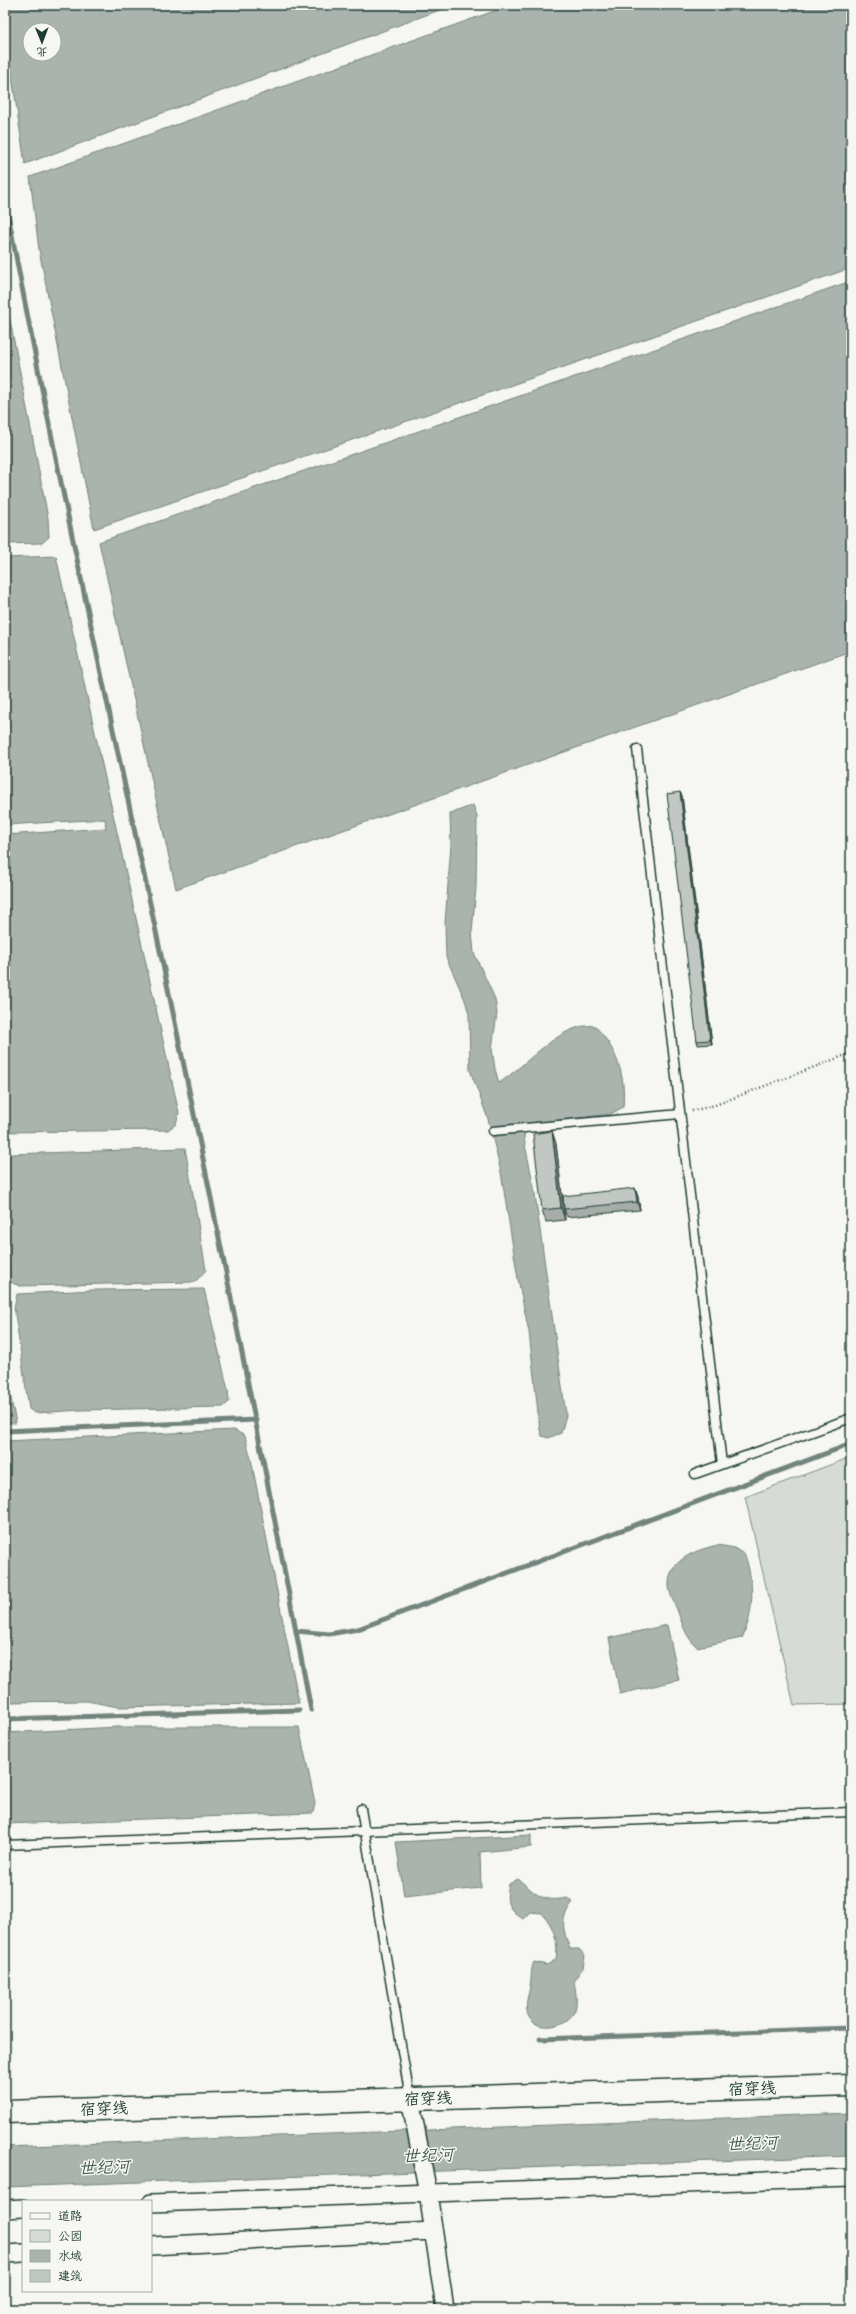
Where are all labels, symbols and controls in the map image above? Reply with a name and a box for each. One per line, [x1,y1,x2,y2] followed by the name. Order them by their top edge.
[22,22,62,62] north arrow
[37,42,48,58] text: 北
[728,2078,776,2103] street label: 宿穿线
[404,2088,452,2113] street label: 宿穿线
[80,2098,128,2123] street label: 宿穿线
[726,2133,781,2159] water label: 世纪河
[402,2145,457,2171] water label: 世纪河
[78,2157,133,2183] water label: 世纪河
[22,2200,152,2292] legend
[58,2209,82,2226] text: 道路
[58,2229,82,2246] text: 公园
[58,2249,82,2266] text: 水域
[58,2269,82,2286] text: 建筑

